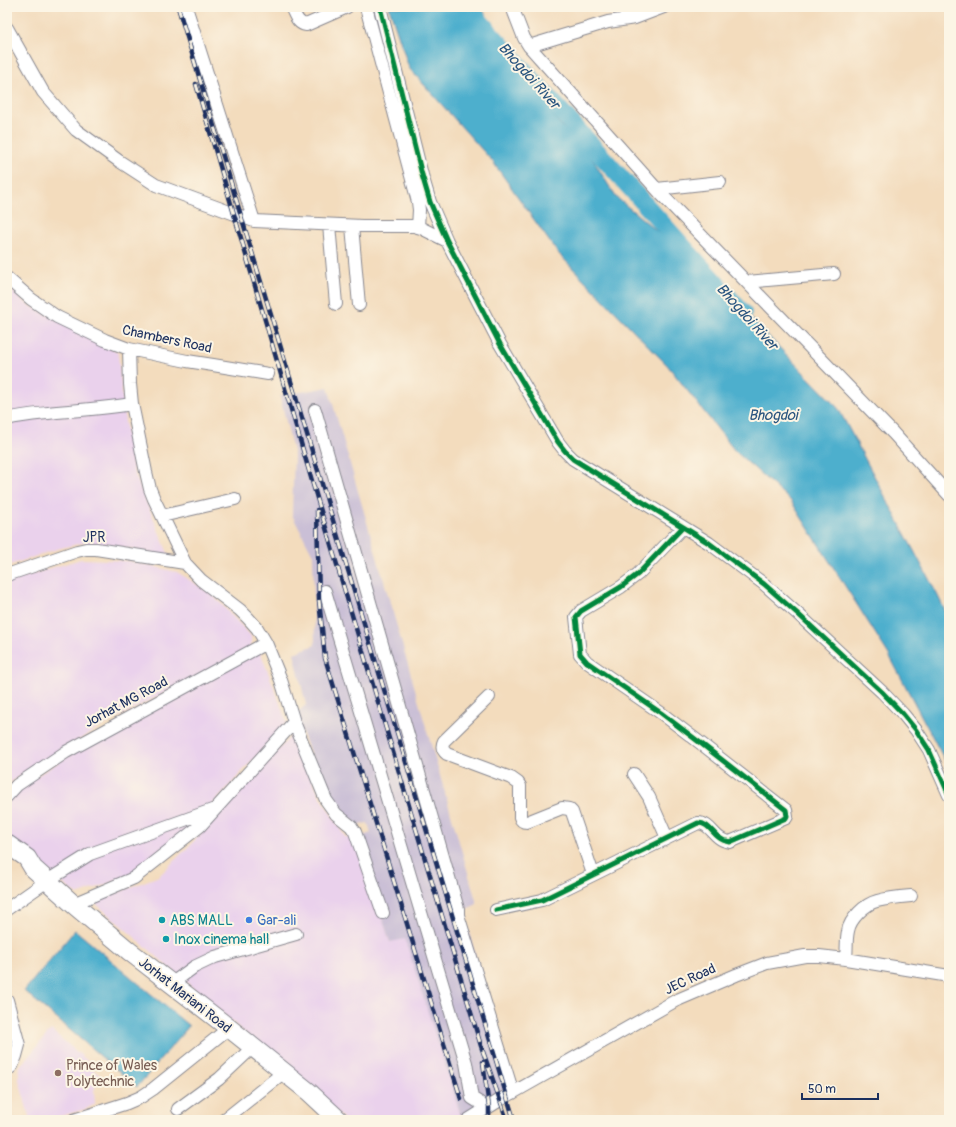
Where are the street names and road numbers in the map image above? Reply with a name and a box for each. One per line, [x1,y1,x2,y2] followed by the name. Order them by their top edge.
[121,321,214,357] street label: Chambers Road
[83,529,105,546] street label: JPR
[81,673,171,731] street label: Jorhat MG Road
[135,953,235,1037] street label: Jorhat Mariani Road
[662,960,718,998] street label: JEC Road

